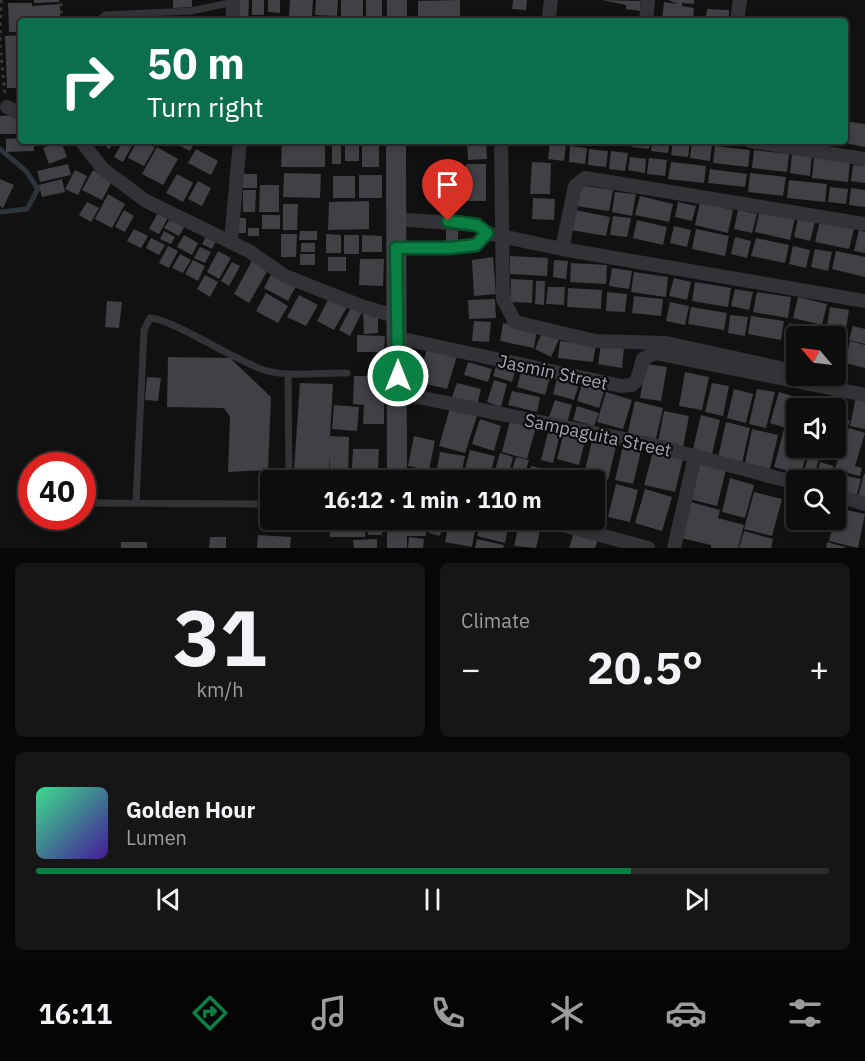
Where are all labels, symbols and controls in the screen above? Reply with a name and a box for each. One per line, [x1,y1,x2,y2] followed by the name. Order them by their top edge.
[147,36,245,91] text: 50 m
[48,42,126,120] icon: right
[147,89,264,124] text: Turn right
[422,159,473,221] pin
[431,168,464,201] icon: arrive
[786,326,846,386] north arrow
[786,326,846,530] map controls
[366,344,430,408] position arrow
[496,349,610,395] street label: Jasmin Street
[786,398,846,458] button: sound
[522,408,674,462] street label: Sampaguita Street
[18,452,96,530] speed limit sign: 40
[786,470,846,530] button: search
[323,485,542,514] text: 16:12 · 1 min · 110 m
[173,586,267,687] text: 31
[461,607,530,634] text: Climate
[587,638,703,696] text: 20.5°
[461,647,481,690] text: −
[809,647,829,690] text: +
[196,676,244,703] text: km/h
[126,795,255,824] text: Golden Hour
[126,824,187,851] text: Lumen
[152,883,185,916] icon: previous
[416,883,449,916] icon: pause
[680,883,713,916] icon: next
[189,992,231,1034] icon: directions
[308,992,350,1034] icon: music
[427,992,469,1034] icon: phone
[546,992,588,1034] icon: climate
[665,992,707,1034] icon: car
[784,992,826,1034] icon: filters
[39,996,112,1031] text: 16:11

